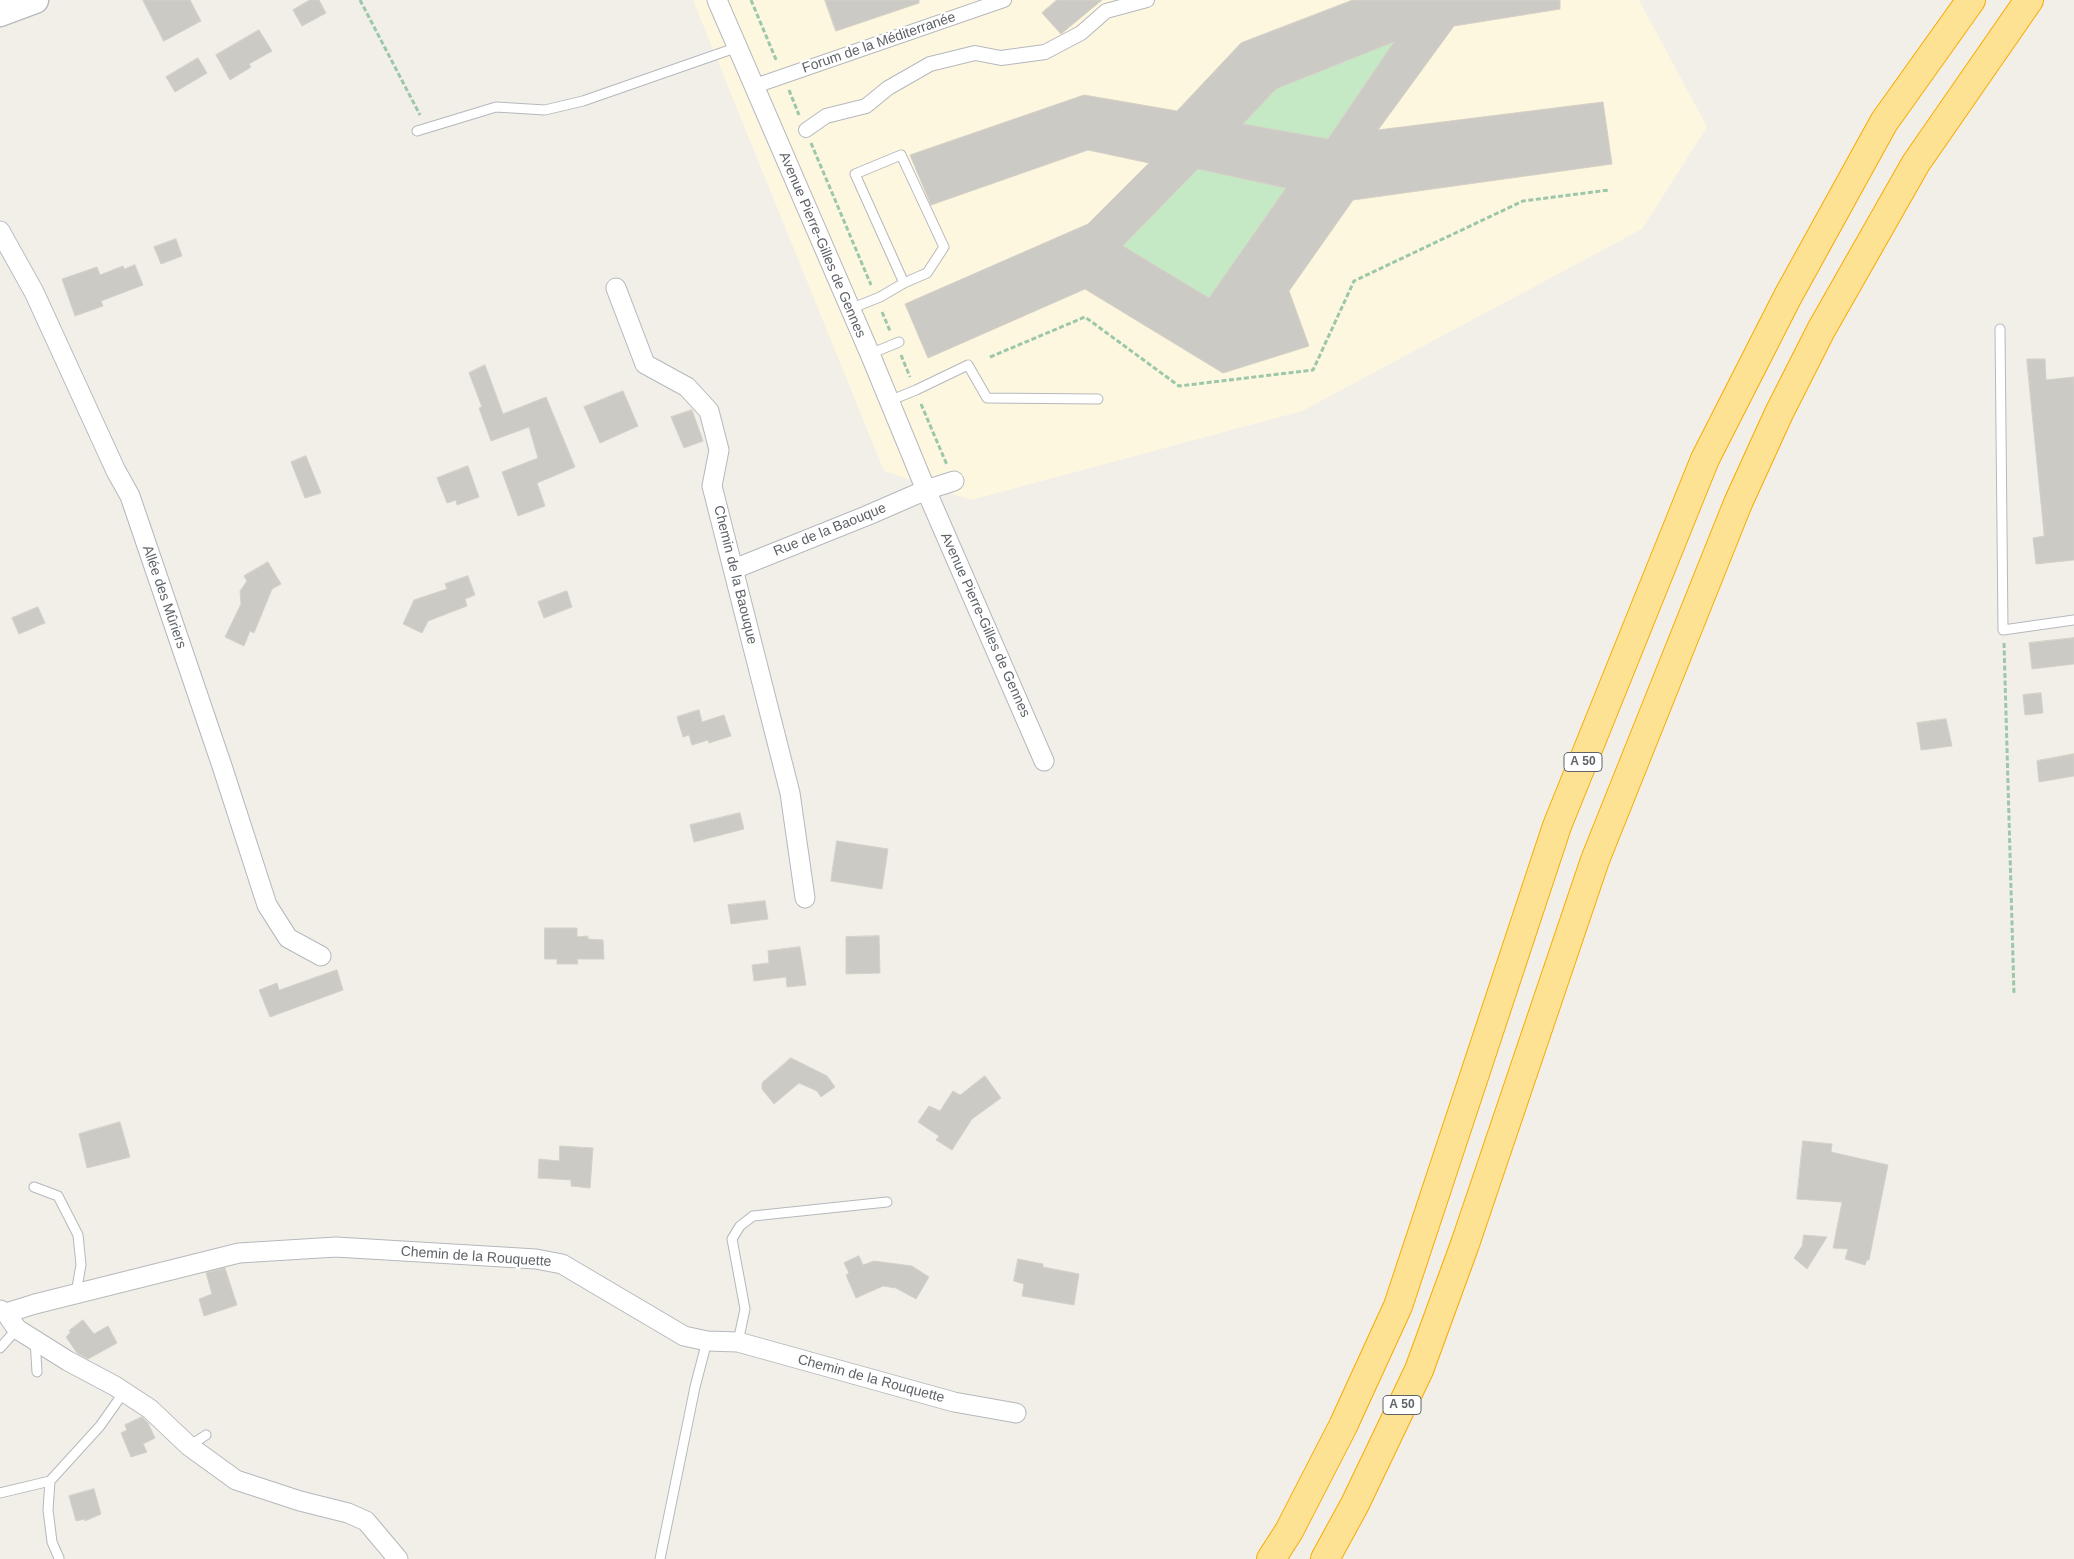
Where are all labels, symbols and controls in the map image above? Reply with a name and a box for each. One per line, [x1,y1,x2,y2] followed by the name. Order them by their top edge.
[800,9,958,77] street label: Forum de la Méditerranée
[775,149,869,341] street label: Avenue Pierre-Gilles de Gennes
[771,500,889,560] street label: Rue de la Baouque
[710,504,760,646] street label: Chemin de la Baouque
[937,530,1033,720] street label: Avenue Pierre-Gilles de Gennes
[138,543,190,651] street label: Allée des Mûriers
[1564,752,1602,772] road number: A 50
[400,1243,552,1271] street label: Chemin de la Rouquette
[796,1351,946,1407] street label: Chemin de la Rouquette
[1383,1396,1421,1414] road number: A 50

